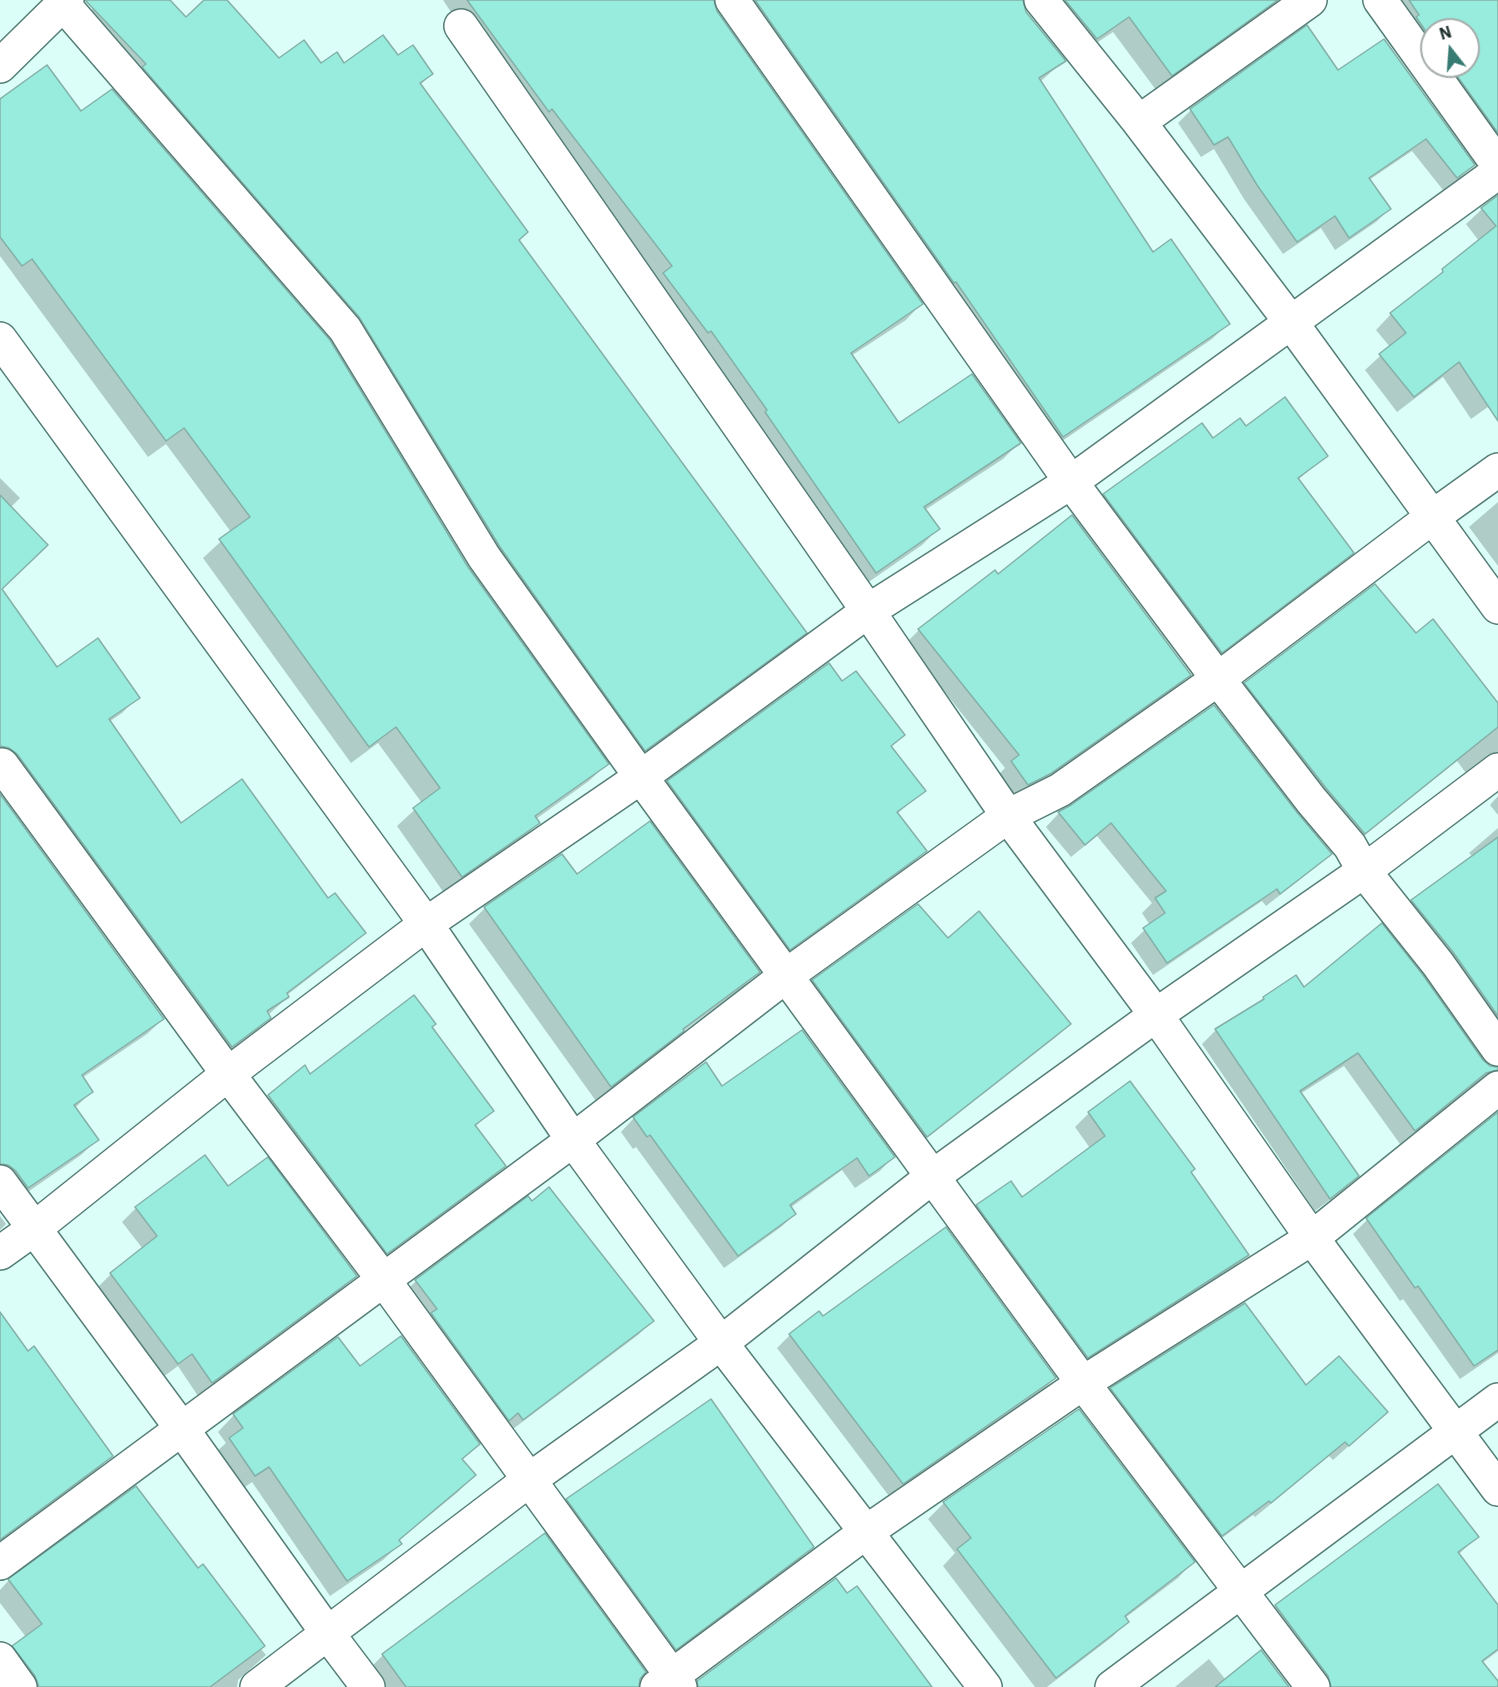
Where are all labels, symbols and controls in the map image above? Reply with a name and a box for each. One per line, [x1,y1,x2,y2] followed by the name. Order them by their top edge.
[1420,18,1480,78] north arrow
[1437,21,1454,44] text: N

